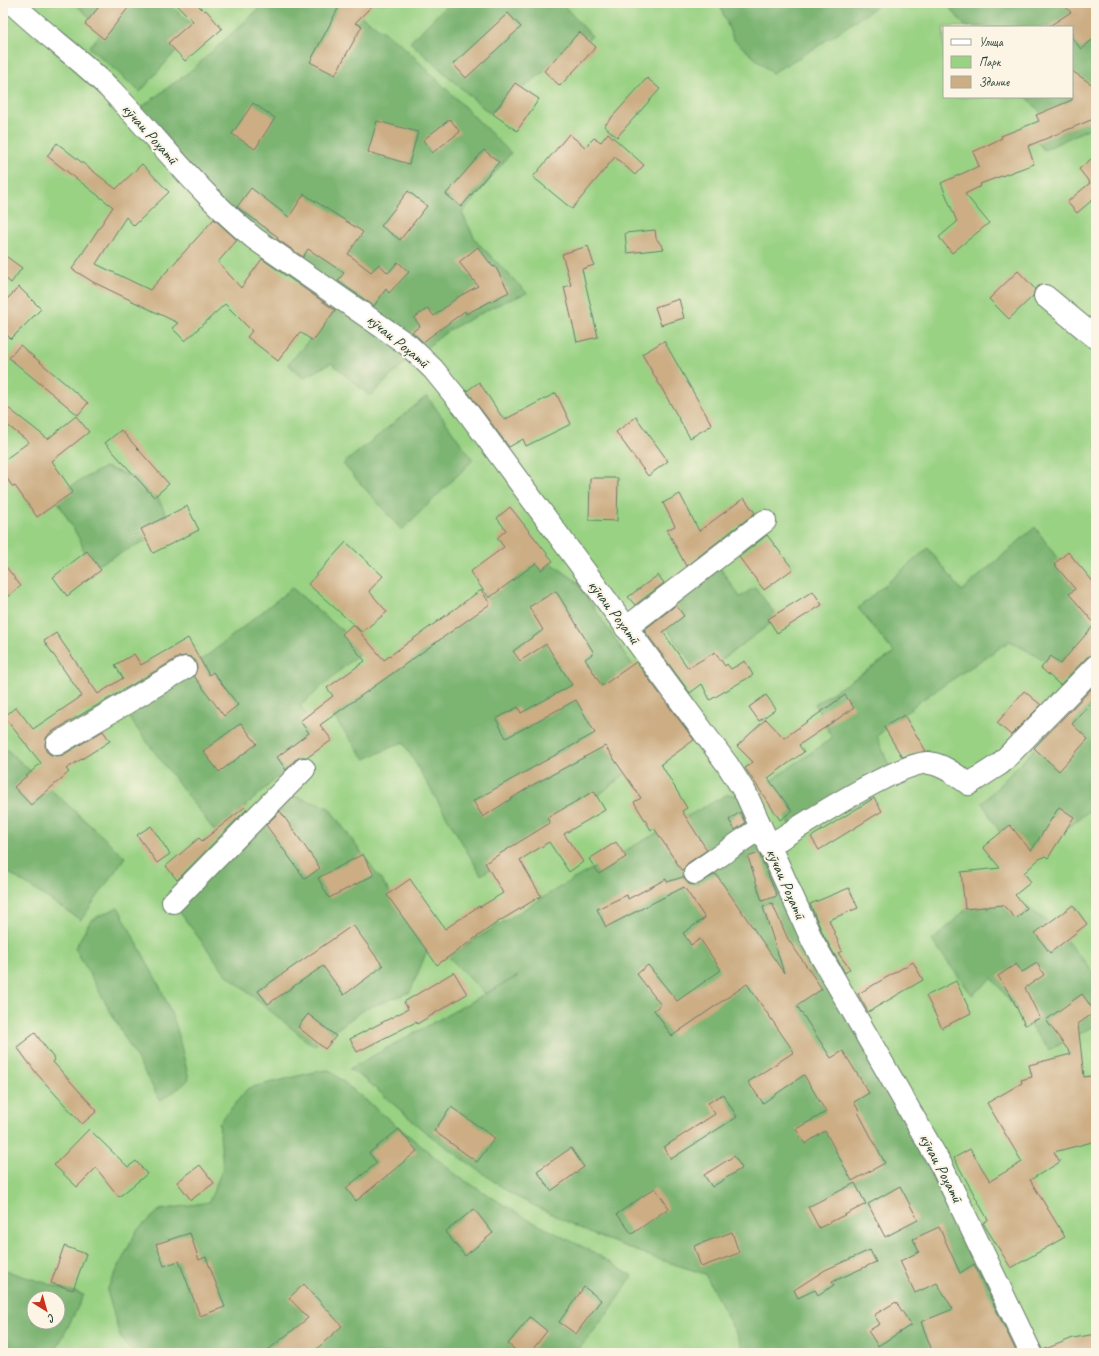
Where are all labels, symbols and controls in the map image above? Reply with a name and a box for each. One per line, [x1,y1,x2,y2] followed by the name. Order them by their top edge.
[943,26,1073,98] legend
[979,34,1004,50] text: Улица
[979,54,1002,70] text: Парк
[979,74,1010,90] text: Здание
[117,99,183,170] street label: кӯчаи Роҳатӣ
[362,309,435,373] street label: кӯчаи Роҳатӣ
[583,576,645,649] street label: кӯчаи Роҳатӣ
[762,845,811,924] street label: кӯчаи Роҳатӣ
[914,1130,968,1207] street label: кӯчаи Роҳатӣ
[26,1290,66,1330] north arrow
[44,1311,58,1326] text: С

